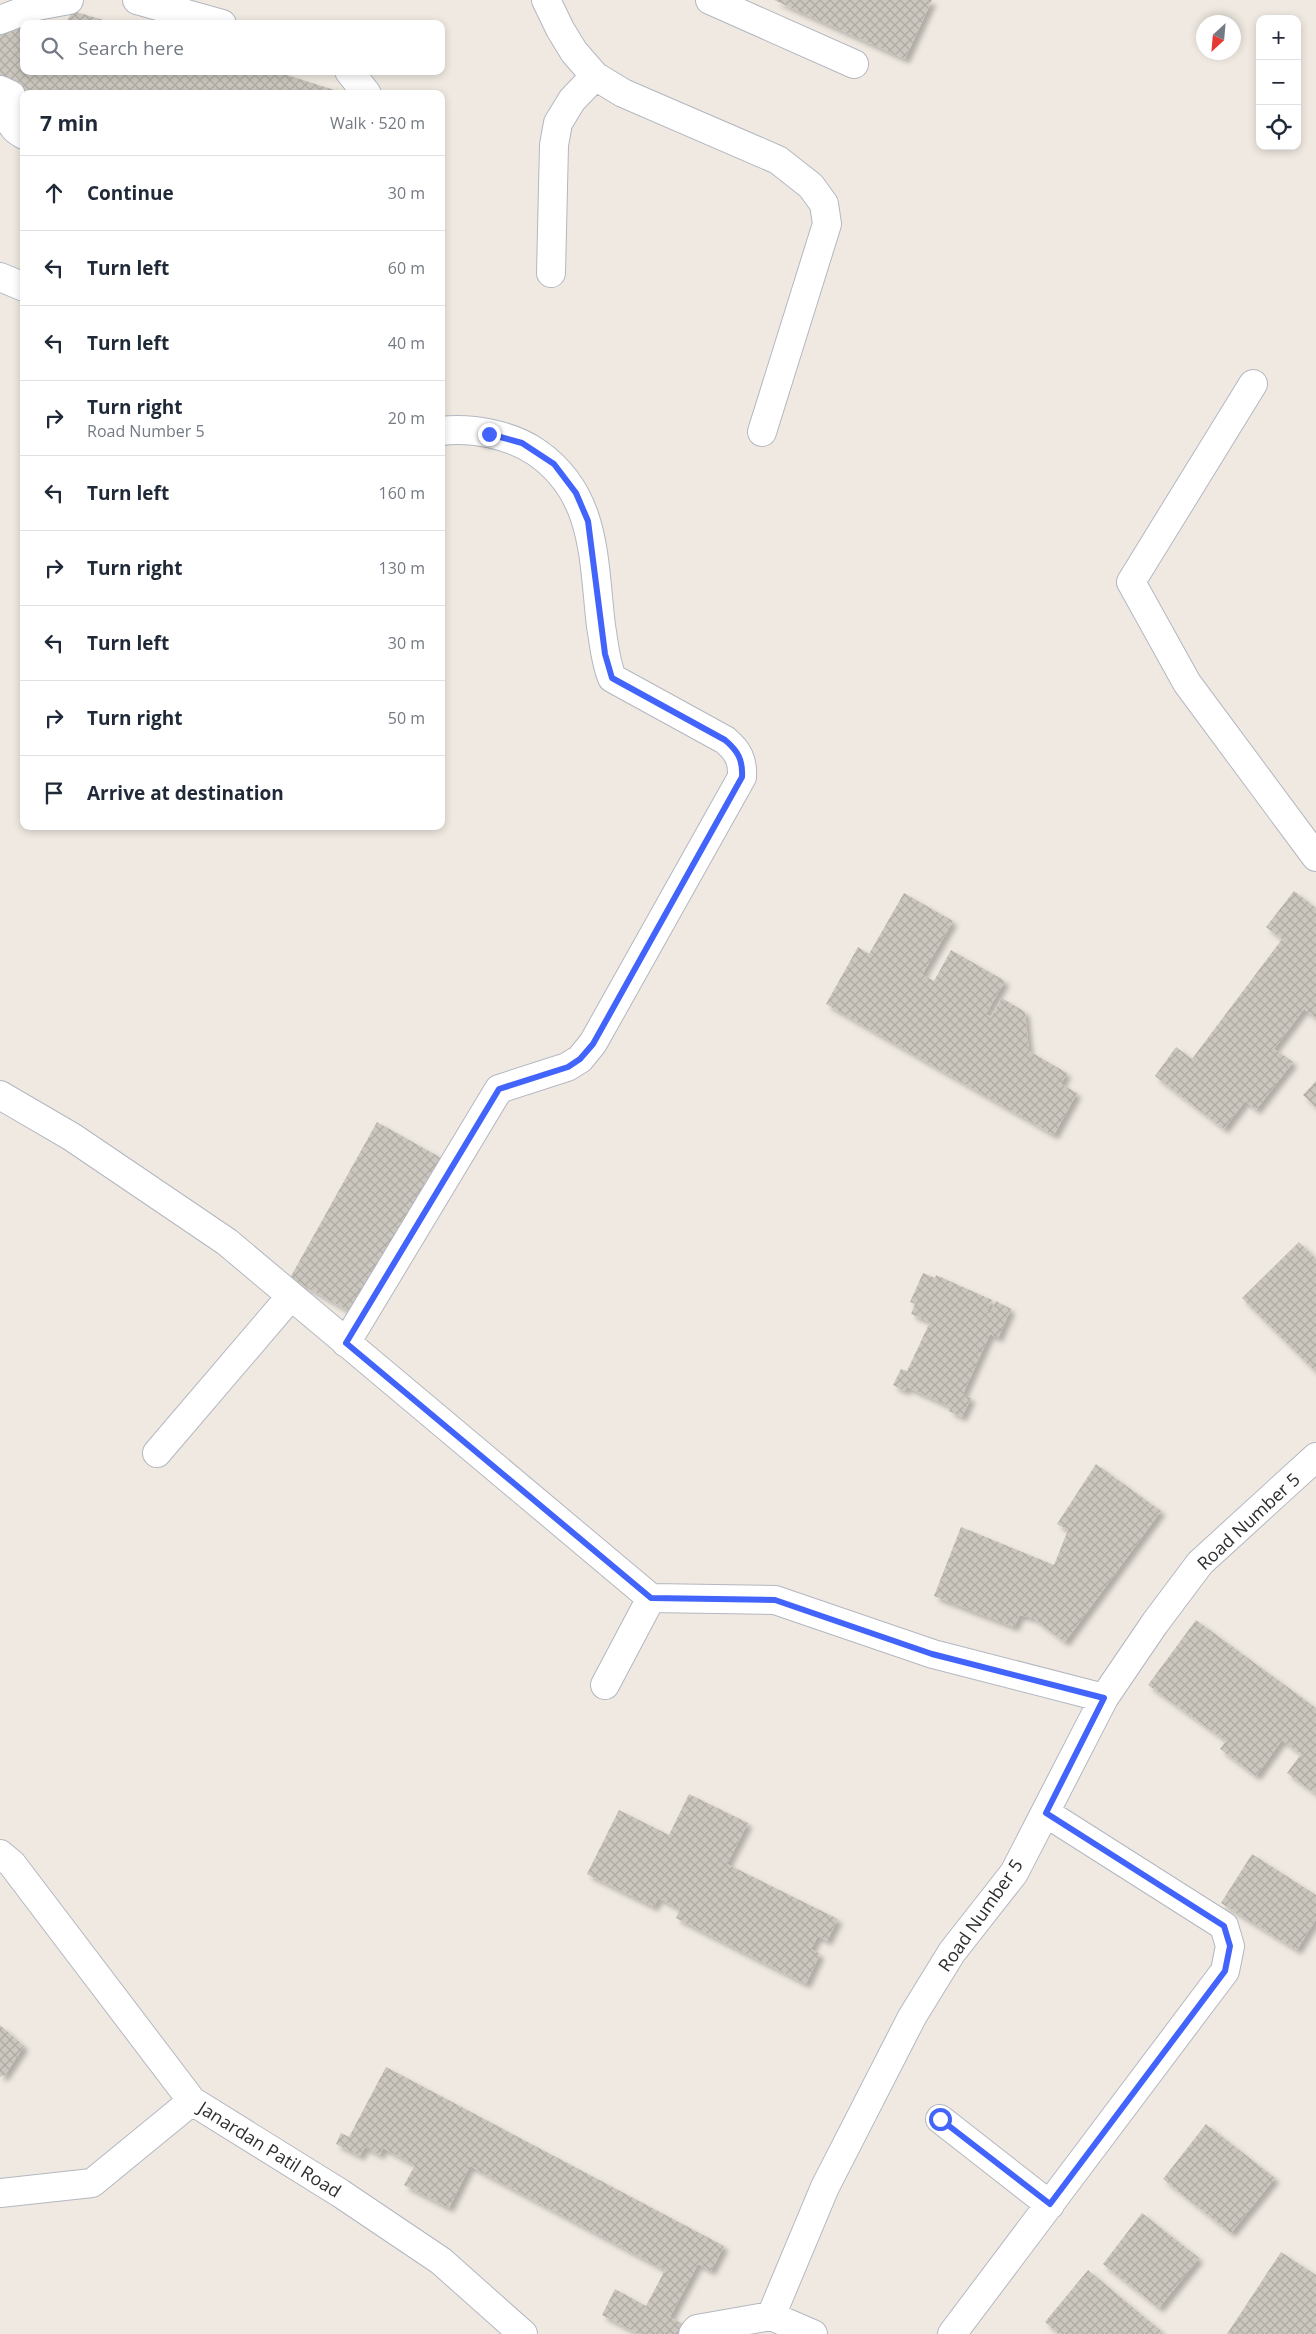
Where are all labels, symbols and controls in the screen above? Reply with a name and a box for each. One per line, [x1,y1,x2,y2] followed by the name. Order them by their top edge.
[1196,15,1241,60] north arrow
[1256,15,1301,150] map controls
[1256,15,1301,60] button: +
[20,20,445,75] search box
[38,34,66,62] icon: search
[78,35,184,61] text: Search here
[1256,60,1301,105] button: −
[1256,105,1301,150] button: locate
[40,109,98,137] text: 7 min
[330,112,425,134] text: Walk · 520 m
[40,179,68,207] icon: ahead
[87,180,174,206] text: Continue
[388,182,425,204] text: 30 m
[40,254,68,282] icon: left
[87,255,169,281] text: Turn left
[388,257,425,279] text: 60 m
[40,329,68,357] icon: left
[87,330,169,356] text: Turn left
[388,332,425,354] text: 40 m
[87,394,182,420] text: Turn right
[40,404,68,432] icon: right
[388,407,425,429] text: 20 m
[87,420,205,442] text: Road Number 5
[478,423,501,446] route end
[40,479,68,507] icon: left
[87,480,169,506] text: Turn left
[379,482,425,504] text: 160 m
[40,554,68,582] icon: right
[87,555,182,581] text: Turn right
[379,557,425,579] text: 130 m
[40,629,68,657] icon: left
[87,630,169,656] text: Turn left
[388,632,425,654] text: 30 m
[40,704,68,732] icon: right
[87,705,182,731] text: Turn right
[388,707,425,729] text: 50 m
[40,779,68,807] icon: arrive
[87,780,284,806] text: Arrive at destination
[1191,1467,1305,1575] street label: Road Number 5
[932,1854,1028,1976] street label: Road Number 5
[192,2094,346,2203] street label: Janardan Patil Road
[929,2108,952,2131] route start

